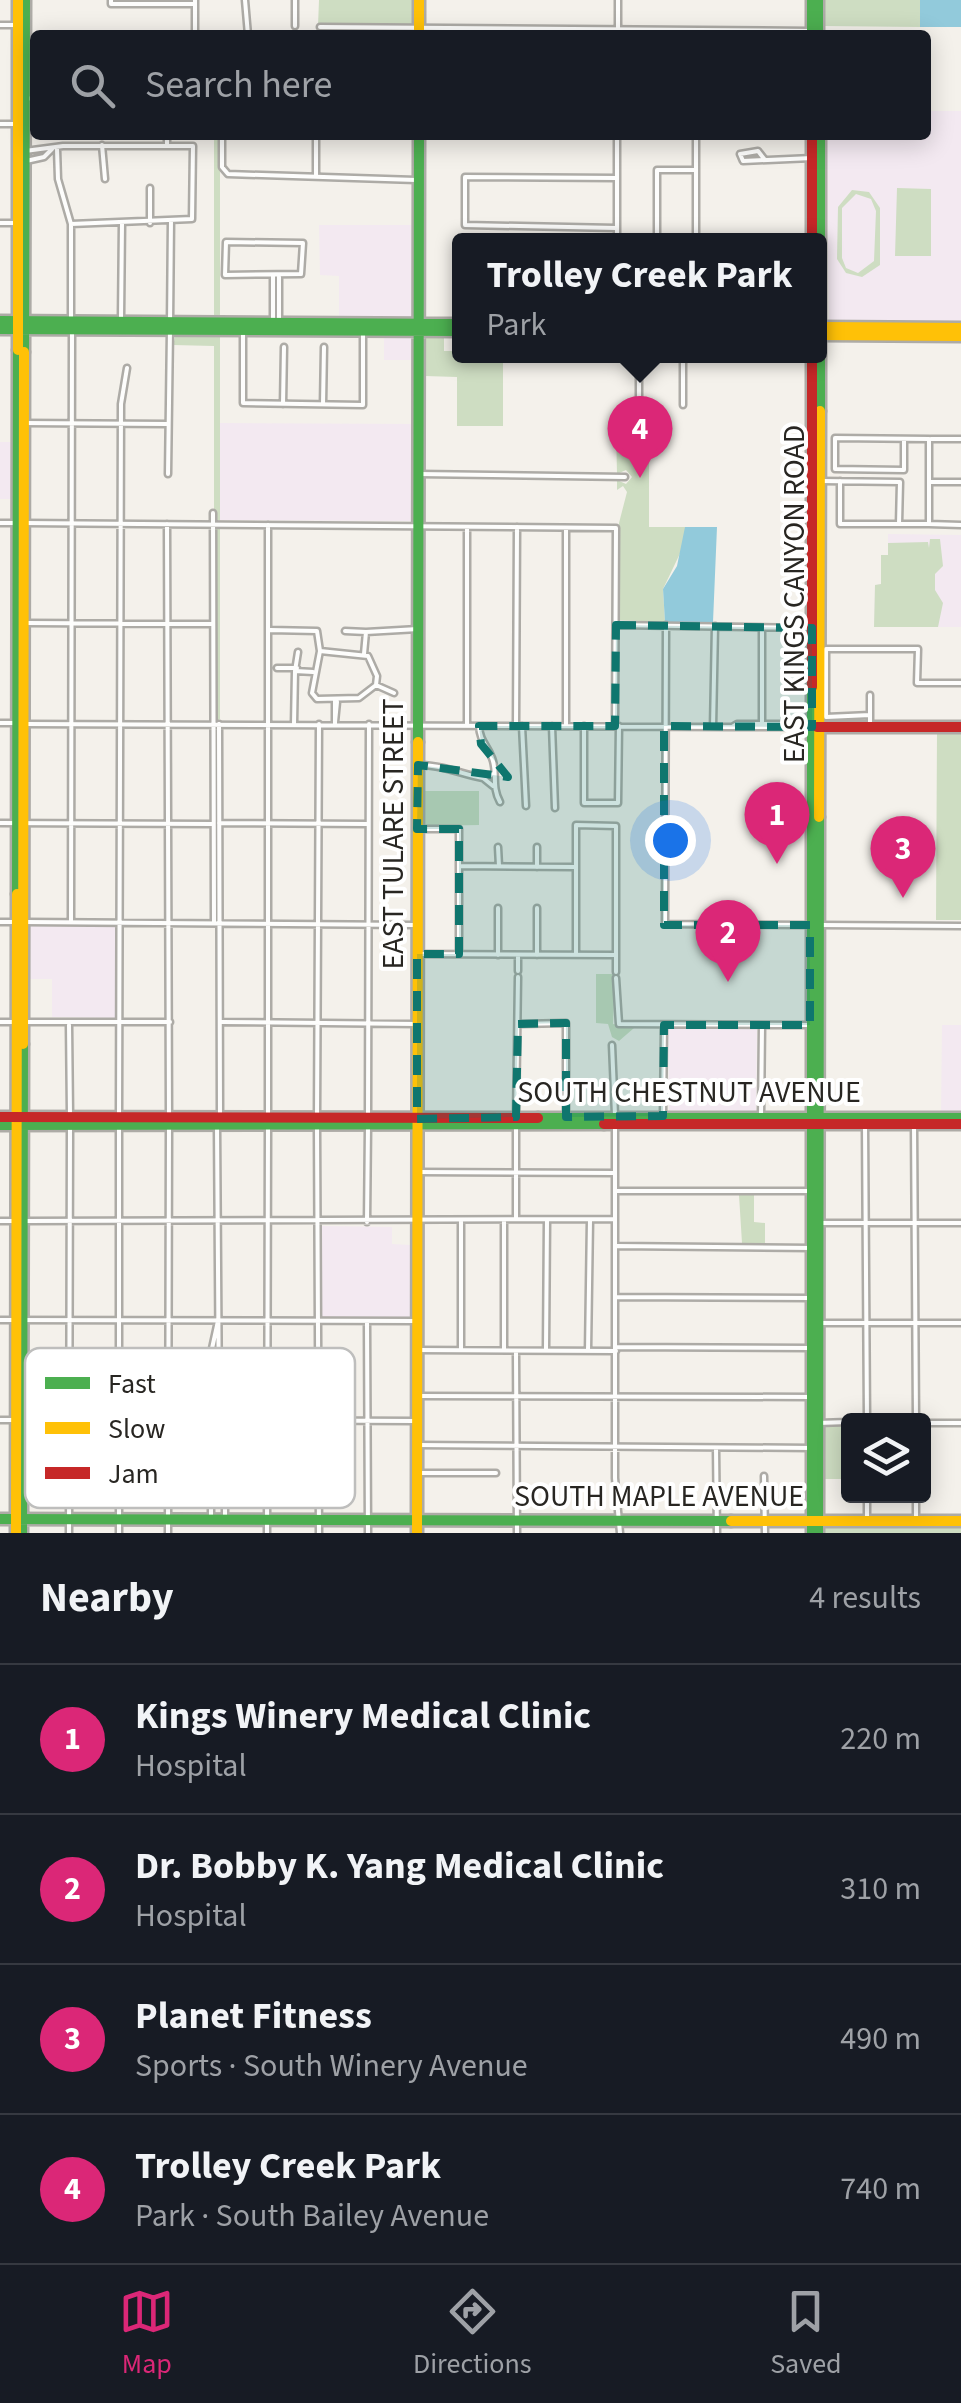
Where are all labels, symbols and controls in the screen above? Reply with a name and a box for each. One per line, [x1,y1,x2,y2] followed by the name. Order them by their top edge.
[30,30,931,140] search box
[65,58,120,113] icon: search
[145,58,332,112] text: Search here
[452,233,827,363] popup
[487,248,792,302] text: Trolley Creek Park
[487,302,546,348] text: Park
[608,396,672,478] pin: 4
[773,425,816,763] street label: EAST KINGS CANYON ROAD
[372,698,415,970] street label: EAST TULARE STREET
[744,782,810,864] pin: 1
[645,815,696,866] your location
[870,816,936,898] pin: 3
[696,900,760,982] pin: 2
[517,1071,861,1114] street label: SOUTH CHESTNUT AVENUE
[25,1348,355,1508] legend
[108,1364,156,1404] text: Fast
[108,1409,165,1449] text: Slow
[841,1413,931,1503] map controls
[841,1413,931,1503] button: layers
[108,1454,159,1494] text: Jam
[514,1475,804,1518] street label: SOUTH MAPLE AVENUE
[40,1568,174,1628] text: Nearby
[809,1575,921,1621] text: 4 results
[135,1689,591,1743] text: Kings Winery Medical Clinic
[64,1716,81,1762] text: 1
[840,1716,921,1762] text: 220 m
[135,1743,247,1789] text: Hospital
[135,1839,664,1893] text: Dr. Bobby K. Yang Medical Clinic
[64,1866,81,1912] text: 2
[840,1866,921,1912] text: 310 m
[135,1893,247,1939] text: Hospital
[135,1989,372,2043] text: Planet Fitness
[64,2016,81,2062] text: 3
[840,2016,921,2062] text: 490 m
[135,2043,528,2089] text: Sports · South Winery Avenue
[135,2139,441,2193] text: Trolley Creek Park
[64,2166,81,2212] text: 4
[840,2166,921,2212] text: 740 m
[135,2193,489,2239] text: Park · South Bailey Avenue
[119,2284,174,2384] tab: Map
[413,2284,532,2384] tab: Directions
[770,2284,842,2384] tab: Saved

